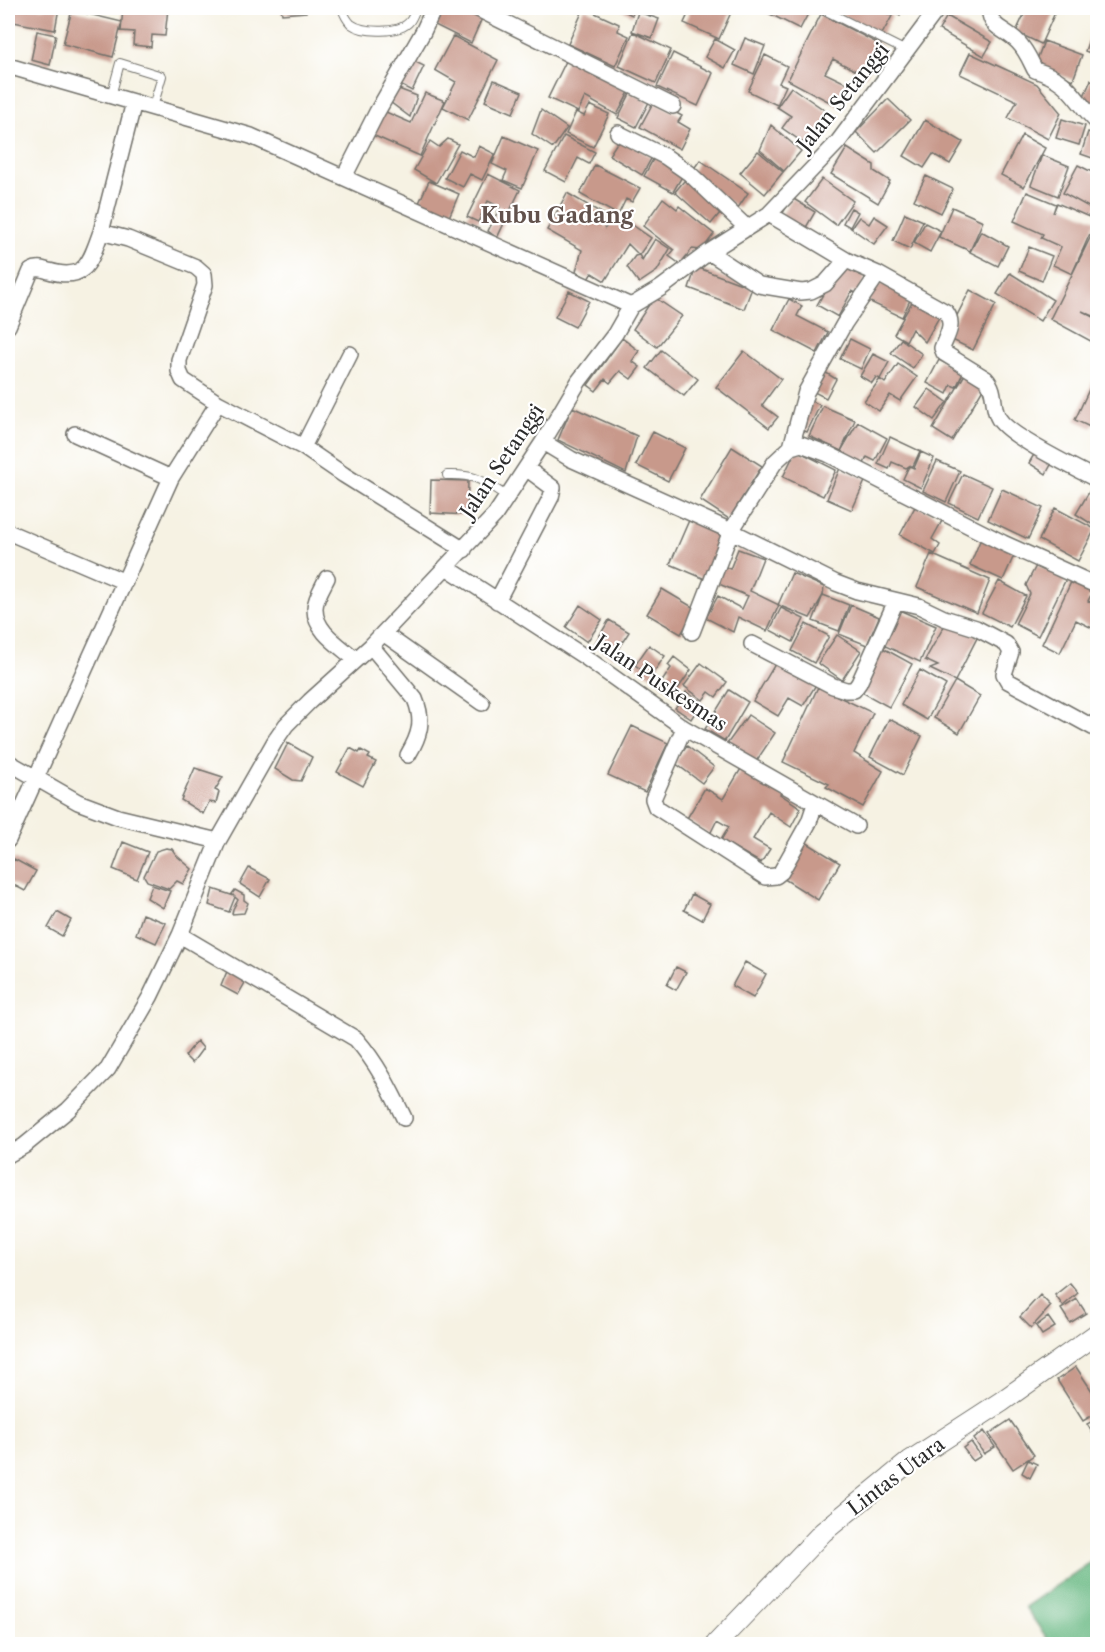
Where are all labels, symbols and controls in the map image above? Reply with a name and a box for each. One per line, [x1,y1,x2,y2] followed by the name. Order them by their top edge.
[790,38,894,158] street label: Jalan Setanggi
[481,202,635,229] district label: Kubu Gadang
[453,400,549,525] street label: Jalan Setanggi
[588,628,732,736] street label: Jalan Puskesmas
[843,1432,949,1520] street label: Lintas Utara

